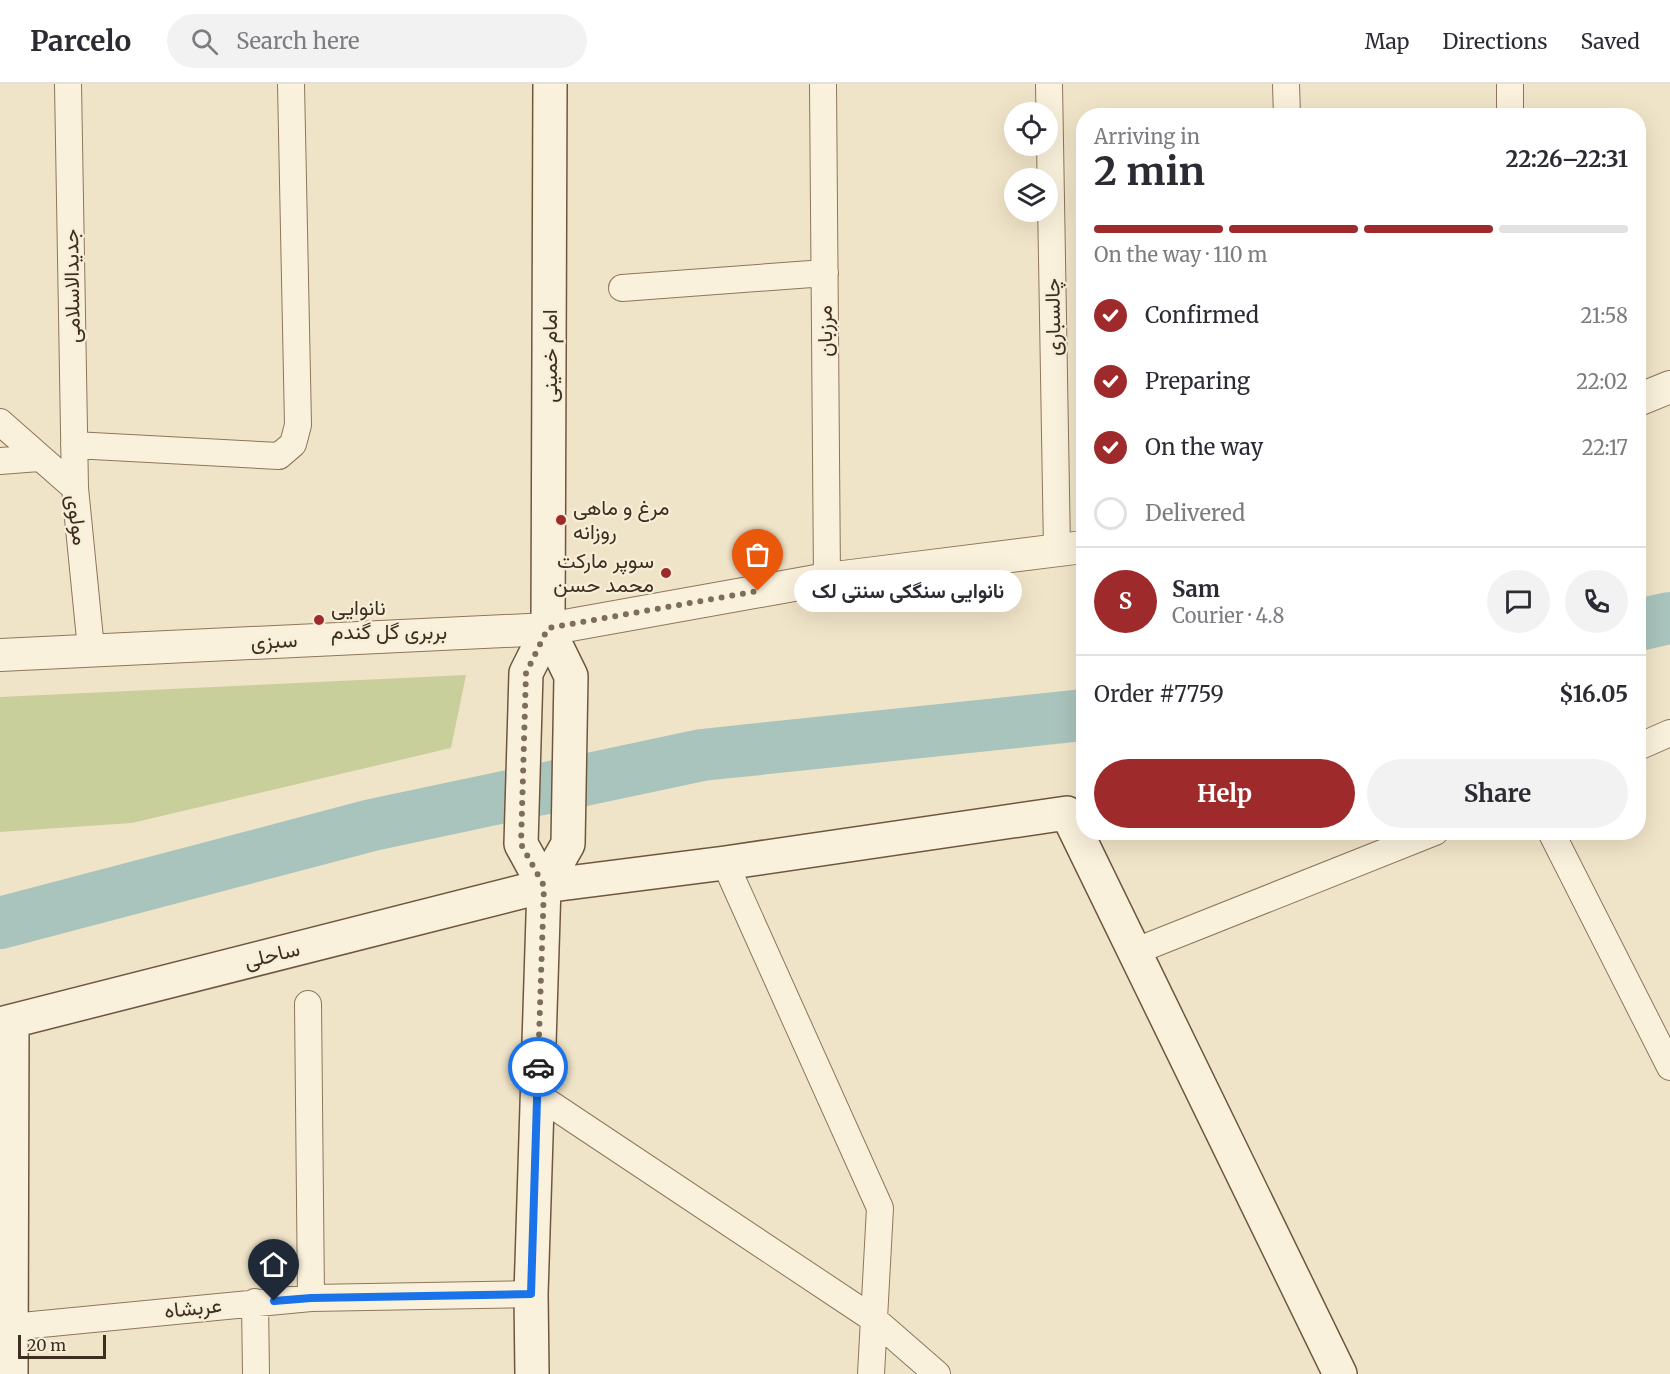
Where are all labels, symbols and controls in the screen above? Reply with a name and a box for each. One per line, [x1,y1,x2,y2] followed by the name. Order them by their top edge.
[167,14,587,68] search box
[30,23,131,59] text: Parcelo
[188,25,221,58] icon: search
[236,27,360,55] text: Search here
[1365,28,1409,55] text: Map
[1442,28,1547,55] text: Directions
[1580,28,1640,55] text: Saved
[1004,102,1058,222] map controls
[1004,102,1058,156] button: locate
[1094,124,1200,149] text: Arriving in
[1506,145,1628,173] text: 22:26–22:31
[1094,147,1205,196] text: 2 min
[1004,168,1058,222] button: layers
[57,229,86,343] street label: جدیدالاسلامی
[1094,242,1267,267] text: On the way · 110 m
[1038,278,1068,356] street label: چالسباری
[1094,299,1127,332] icon: check
[1145,301,1259,329] text: Confirmed
[1581,303,1628,328] text: 21:58
[811,305,838,357] street label: مرزبان
[536,309,564,403] street label: امام خمینی
[1094,365,1127,398] icon: check
[1145,367,1250,395] text: Preparing
[1576,369,1628,394] text: 22:02
[1094,431,1127,464] icon: check
[1145,433,1263,461] text: On the way
[1582,435,1628,460] text: 22:17
[61,493,94,547] street label: مولوی
[573,494,670,545] place label: مرغ و ماهی روزانه
[1145,499,1245,527] text: Delivered
[554,513,568,527] marker: مرغ و ماهی روزانه
[732,529,783,591] pin
[741,538,774,571] icon: bag
[553,547,654,598] place label: سوپر مارکت محمد حسن
[659,566,673,580] marker: سوپر مارکت محمد حسن
[794,570,1022,612] callout: نانوایی سنگکی سنتی لک
[1487,570,1550,633] button: chat
[1565,570,1628,633] button: phone
[1172,575,1220,603] text: Sam
[812,578,1004,603] text: نانوایی سنگکی سنتی لک
[1119,587,1132,615] text: S
[331,594,447,646] place label: نانوایی بربری گل گندم
[1172,603,1284,628] text: Courier · 4.8
[312,613,326,627] marker: نانوایی بربری گل گندم
[250,626,298,655] street label: سبزی
[1094,680,1224,708] text: Order #7759
[1559,680,1628,708] text: $16.05
[1094,759,1355,828] button: Help
[1367,759,1628,828] button: Share
[241,935,303,974] street label: ساحلی
[508,1037,568,1097] courier
[522,1051,555,1084] icon: car
[248,1239,299,1301] pin
[257,1248,290,1281] icon: home
[163,1291,223,1324] street label: عربشاه
[18,1332,106,1360] scale bar
[27,1335,66,1355] text: 20 m

